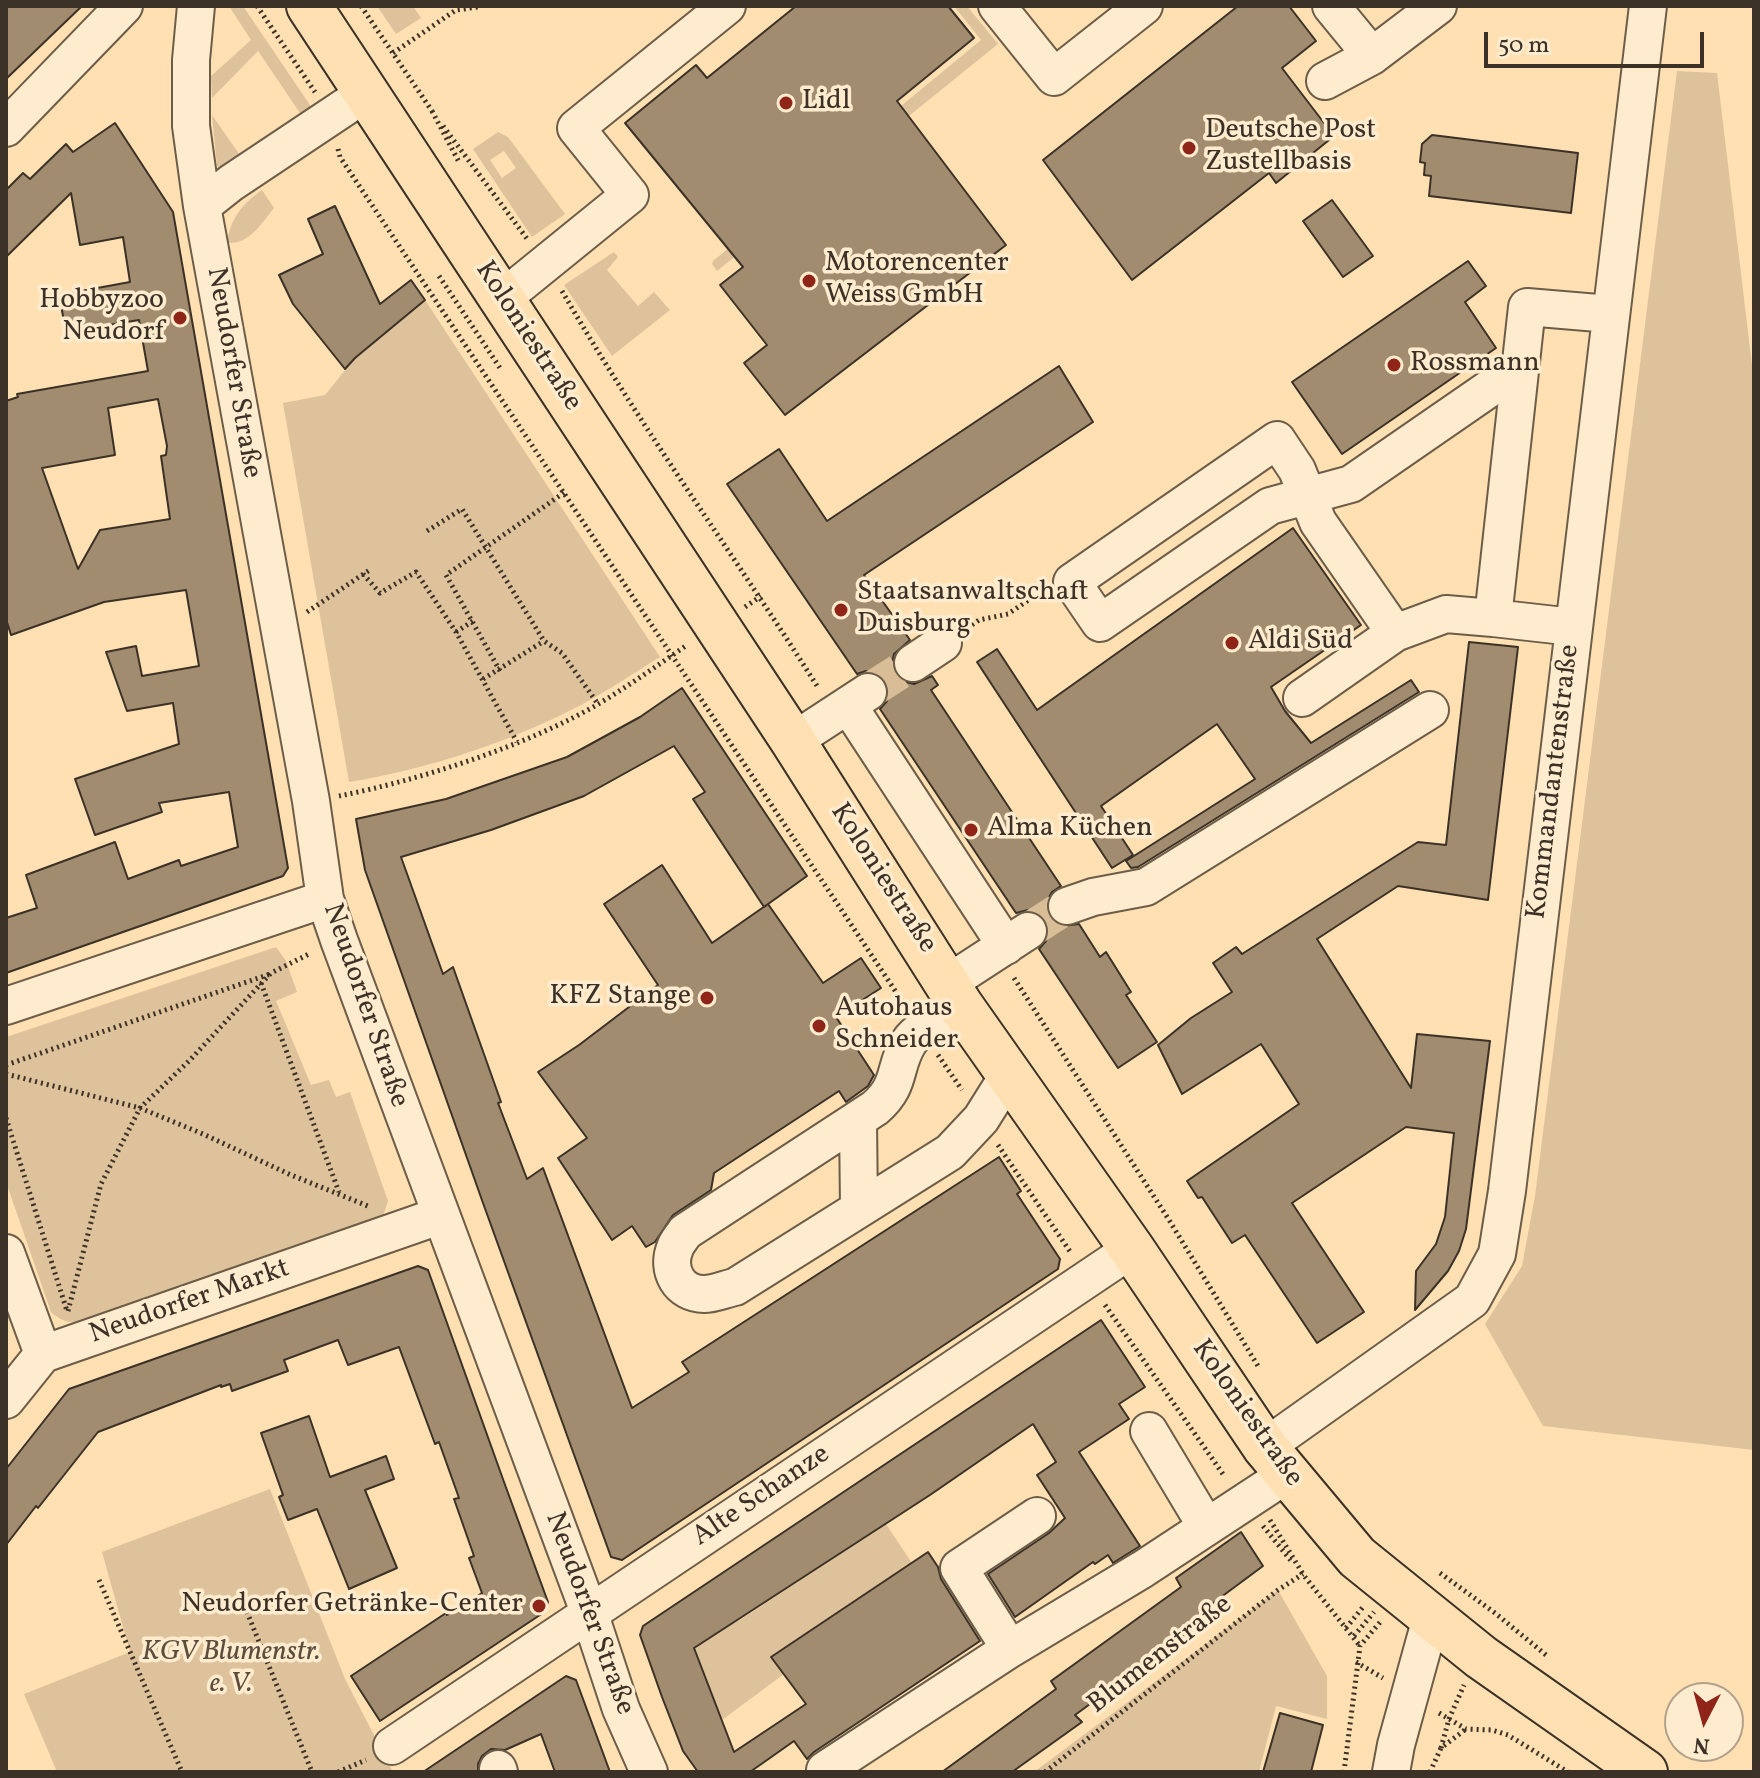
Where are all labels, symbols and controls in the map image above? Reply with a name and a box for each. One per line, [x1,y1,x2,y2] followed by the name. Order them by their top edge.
[1488,16,1708,66] scale bar
[1498,29,1550,63] text: 50 m
[802,86,850,120] place label: Lidl
[777,94,795,112] marker: Lidl
[1205,115,1376,181] place label: Deutsche Post Zustellbasis
[1180,139,1198,157] marker: Deutsche Post Zustellbasis
[825,248,1009,314] place label: Motorencenter Weiss GmbH
[466,256,588,418] street label: Koloniestraße
[197,265,267,481] street label: Neudorfer Straße
[800,272,818,290] marker: Motorencenter Weiss GmbH
[39,285,164,351] place label: Hobbyzoo Neudorf
[171,309,189,327] marker: Hobbyzoo Neudorf
[1410,348,1540,382] place label: Rossmann
[1385,356,1403,374] marker: Rossmann
[857,577,1089,643] place label: Staatsanwaltschaft Duisburg
[832,601,850,619] marker: Staatsanwaltschaft Duisburg
[1248,626,1353,660] place label: Aldi Süd
[1223,634,1241,652] marker: Aldi Süd
[1521,643,1589,921] street label: Kommandantenstraße
[821,798,943,960] street label: Koloniestraße
[987,813,1153,847] place label: Alma Küchen
[962,821,980,839] marker: Alma Küchen
[313,900,415,1112] street label: Neudorfer Straße
[550,981,691,1015] place label: KFZ Stange
[698,989,716,1007] marker: KFZ Stange
[835,993,958,1059] place label: Autohaus Schneider
[810,1017,828,1035] marker: Autohaus Schneider
[86,1253,294,1353] street label: Neudorfer Markt
[1183,1334,1309,1494] street label: Koloniestraße
[687,1439,837,1555] street label: Alte Schanze
[536,1508,640,1720] street label: Neudorfer Straße
[181,1589,523,1623] place label: Neudorfer Getränke-Center
[1082,1589,1240,1723] street label: Blumenstraße
[530,1597,548,1615] marker: Neudorfer Getränke-Center
[142,1637,320,1703] park label: KGV Blumenstr. e. V.
[1664,1682,1744,1762] north arrow
[1692,1728,1711,1761] text: N

